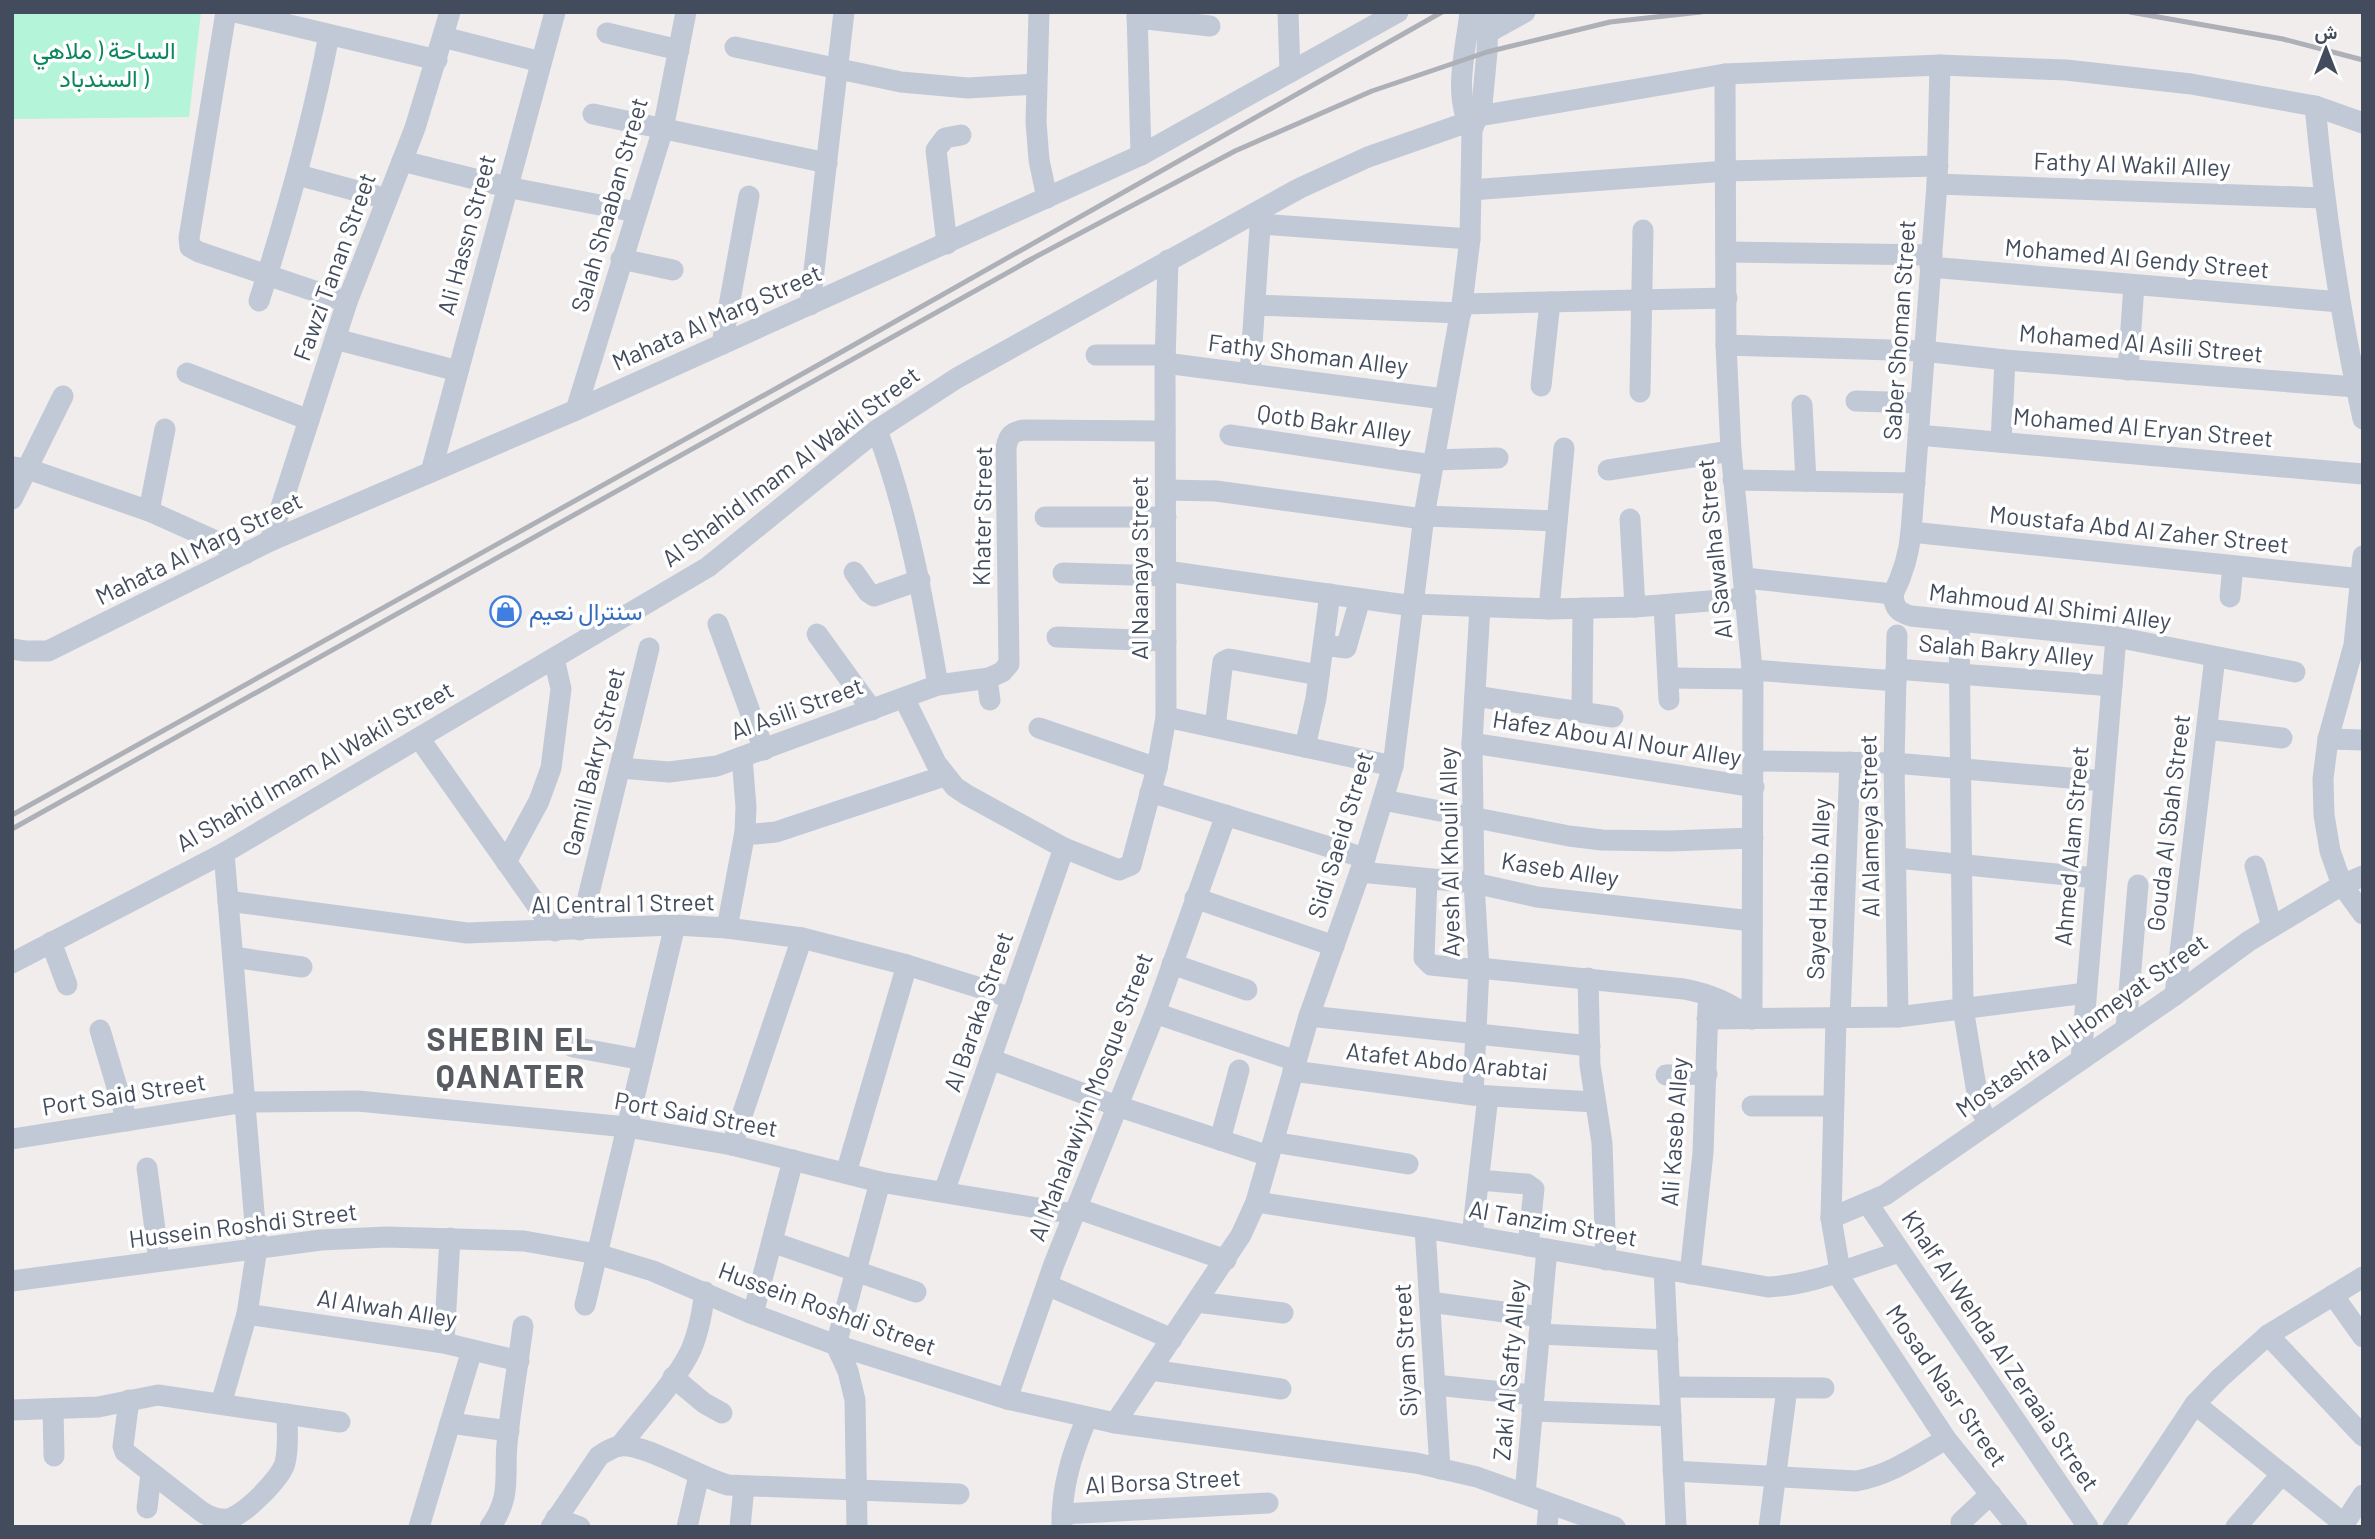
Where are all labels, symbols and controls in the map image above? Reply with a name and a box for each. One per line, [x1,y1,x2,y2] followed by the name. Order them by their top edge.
[2291,14,2361,84] north arrow
[2315,20,2338,44] text: ش
[33,35,175,93] park label: الساحة ( ملاهي السندباد )
[564,94,653,315] street label: Salah Shaaban Street
[2033,146,2231,181] street label: Fathy Al Wakil Alley
[430,151,501,318] street label: Ali Hassn Street
[286,169,381,364] street label: Fawzi Tanan Street
[1876,219,1921,441] street label: Saber Shoman Street
[2004,231,2271,284] street label: Mohamed Al Gendy Street
[607,257,826,376] street label: Mahata Al Marg Street
[2018,317,2264,368] street label: Mohamed Al Asili Street
[1207,327,1410,380] street label: Fathy Shoman Alley
[656,359,925,572] street label: Al Shahid Imam Al Wakil Street
[1255,397,1413,448] street label: Qotb Bakr Alley
[2012,401,2274,452] street label: Mohamed Al Eryan Street
[966,446,997,586] street label: Khater Street
[1690,457,1737,641] street label: Al Sawalha Street
[1124,476,1153,660] street label: Al Naanaya Street
[90,485,306,610] street label: Mahata Al Marg Street
[1988,498,2290,559] street label: Moustafa Abd Al Zaher Street
[1927,576,2173,635] street label: Mahmoud Al Shimi Alley
[489,595,523,629] shop icon: سنترال نعيم
[529,596,642,628] place label: سنترال نعيم
[1918,627,2095,672] street label: Salah Bakry Alley
[555,664,630,859] street label: Gamil Bakry Street
[726,670,867,745] street label: Al Asili Street
[171,674,458,857] street label: Al Shahid Imam Al Wakil Street
[1491,704,1744,772] street label: Hafez Abou Al Nour Alley
[2140,713,2195,933] street label: Gouda Al Sbah Street
[1852,734,1885,918] street label: Al Alameya Street
[2047,745,2094,947] street label: Ahmed Alam Street
[1432,747,1465,957] street label: Ayesh Al Khouli Alley
[1300,748,1379,921] street label: Sidi Saeid Street
[1800,798,1835,980] street label: Sayed Habib Alley
[1500,845,1621,892] street label: Kaseb Alley
[531,886,715,919] street label: Al Central 1 Street
[1950,927,2212,1123] street label: Mostashfa Al Homeyat Street
[937,928,1019,1095] street label: Al Baraka Street
[1021,948,1158,1245] street label: Al Mahalawiyin Mosque Street
[427,1019,595,1094] district label: SHEBIN EL QANATER
[1345,1035,1550,1086] street label: Atafet Abdo Arabtai
[1654,1056,1693,1207] street label: Ali Kaseb Alley
[40,1066,208,1121] street label: Port Said Street
[612,1085,780,1142] street label: Port Said Street
[1467,1193,1640,1252] street label: Al Tanzim Street
[127,1196,358,1253] street label: Hussein Roshdi Street
[1896,1204,2106,1496] street label: Khalf Al Wehda Al Zeraaia Street
[715,1255,940,1360] street label: Hussein Roshdi Street
[1486,1278,1531,1462] street label: Zaki Al Safty Alley
[315,1282,459,1333] street label: Al Alwah Alley
[1387,1283,1422,1417] street label: Siyam Street
[1881,1299,2014,1472] street label: Mosad Nasr Street
[1084,1462,1241,1499] street label: Al Borsa Street

